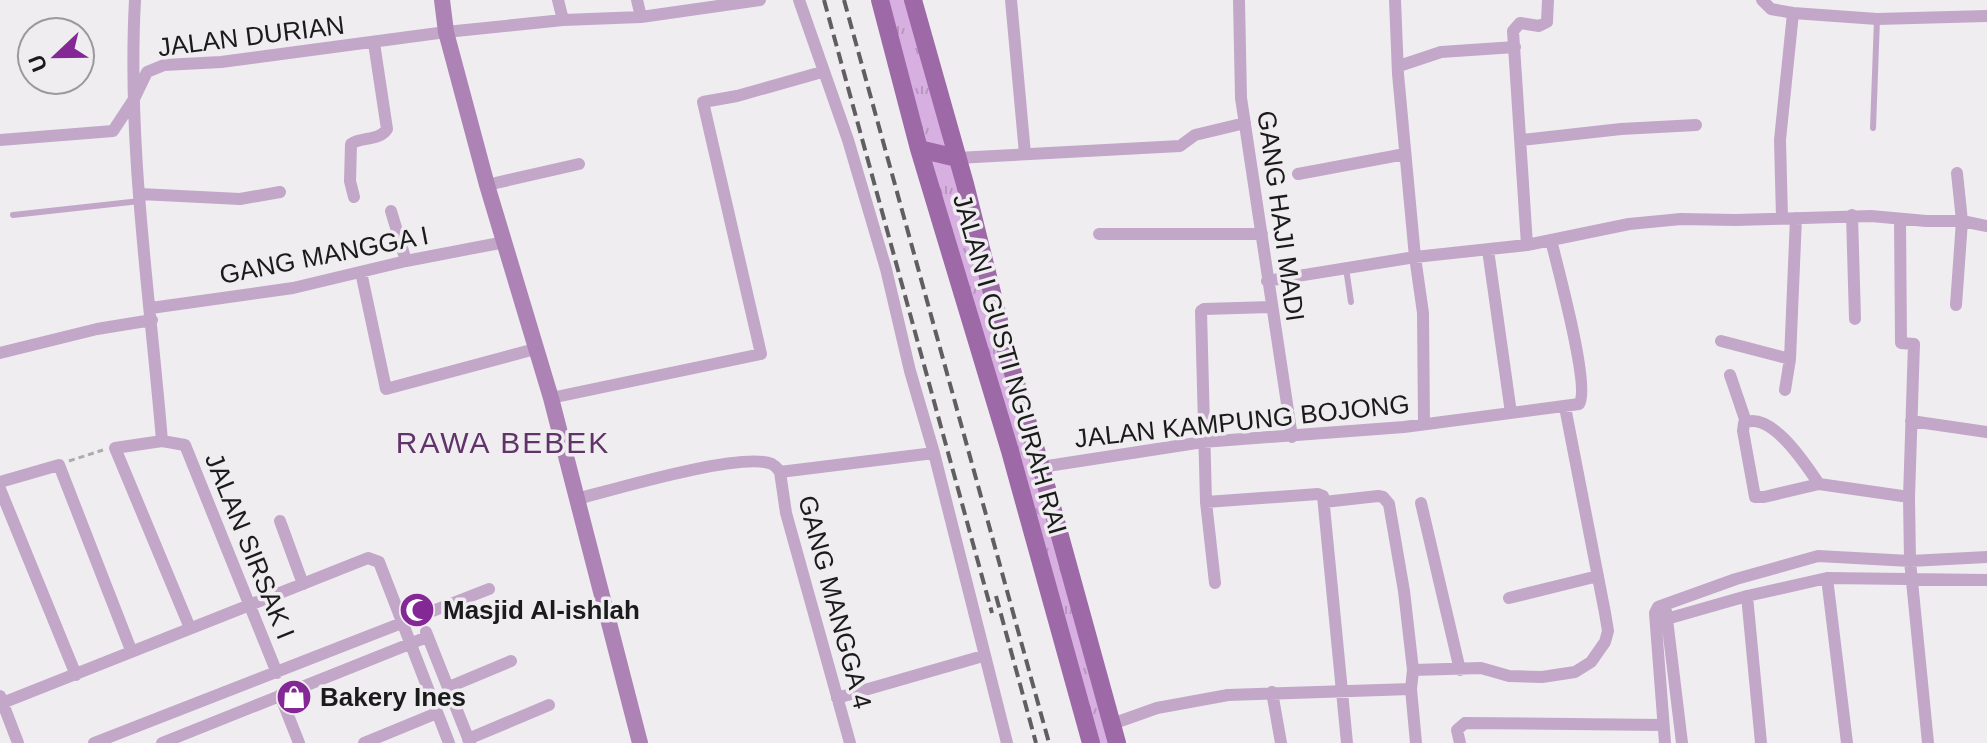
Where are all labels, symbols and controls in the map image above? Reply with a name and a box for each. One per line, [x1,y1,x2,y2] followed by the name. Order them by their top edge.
[156,10,346,62] street label: JALAN DURIAN
[16,16,96,96] north arrow
[23,51,52,75] text: U
[1251,109,1311,323] street label: GANG HAJI MADI
[947,190,1073,538] street label: JALAN I GUSTI NGURAH RAI
[217,220,431,290] street label: GANG MANGGA I
[1073,388,1411,454] street label: JALAN KAMPUNG BOJONG
[396,426,610,459] district label: RAWA BEBEK
[199,449,301,643] street label: JALAN SIRSAK I
[792,492,878,712] street label: GANG MANGGA 4
[398,591,436,629] mosque icon: Masjid Al-ishlah
[443,595,640,625] place label: Masjid Al-ishlah
[275,678,313,716] shop icon: Bakery Ines
[320,682,466,712] place label: Bakery Ines

